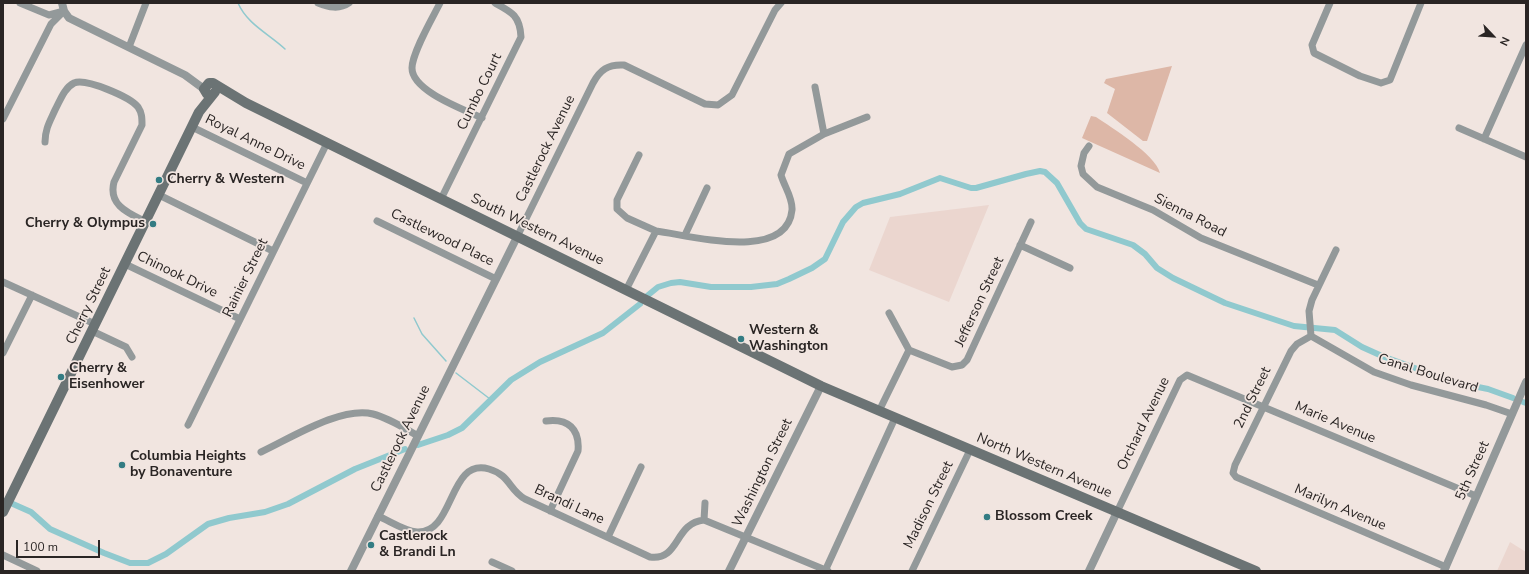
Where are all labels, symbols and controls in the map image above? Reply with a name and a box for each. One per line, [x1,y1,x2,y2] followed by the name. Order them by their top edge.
[1473,16,1513,56] north arrow
[1496,34,1513,48] text: N
[454,51,506,133] street label: Cumbo Court
[513,93,579,205] street label: Castlerock Avenue
[202,111,308,175] street label: Royal Anne Drive
[167,172,284,188] place label: Cherry & Western
[154,175,164,185] marker: Cherry & Western
[468,190,606,270] street label: South Western Avenue
[1151,191,1229,241] street label: Sienna Road
[388,206,496,270] street label: Castlewood Place
[25,216,145,232] place label: Cherry & Olympus
[148,219,158,229] marker: Cherry & Olympus
[220,236,272,320] street label: Rainier Street
[134,248,220,302] street label: Chinook Drive
[952,254,1008,350] street label: Jefferson Street
[63,264,115,348] street label: Cherry Street
[749,323,828,356] place label: Western & Washington
[736,334,746,344] marker: Western & Washington
[1376,351,1480,397] street label: Canal Boulevard
[69,361,145,394] place label: Cherry & Eisenhower
[1231,365,1275,431] street label: 2nd Street
[56,372,66,382] marker: Cherry & Eisenhower
[1114,375,1174,473] street label: Orchard Avenue
[368,383,434,495] street label: Castlerock Avenue
[1292,398,1378,448] street label: Marie Avenue
[729,416,797,530] street label: Washington Street
[974,430,1114,502] street label: North Western Avenue
[1453,439,1493,503] street label: 5th Street
[130,449,246,482] place label: Columbia Heights by Bonaventure
[901,459,957,551] street label: Madison Street
[117,460,127,470] marker: Columbia Heights by Bonaventure
[531,481,607,529] street label: Brandi Lane
[1292,481,1388,535] street label: Marilyn Avenue
[995,509,1092,525] place label: Blossom Creek
[982,512,992,522] marker: Blossom Creek
[379,529,456,562] place label: Castlerock & Brandi Ln
[18,532,102,558] scale bar
[23,539,58,555] text: 100 m
[366,540,376,550] marker: Castlerock & Brandi Ln

